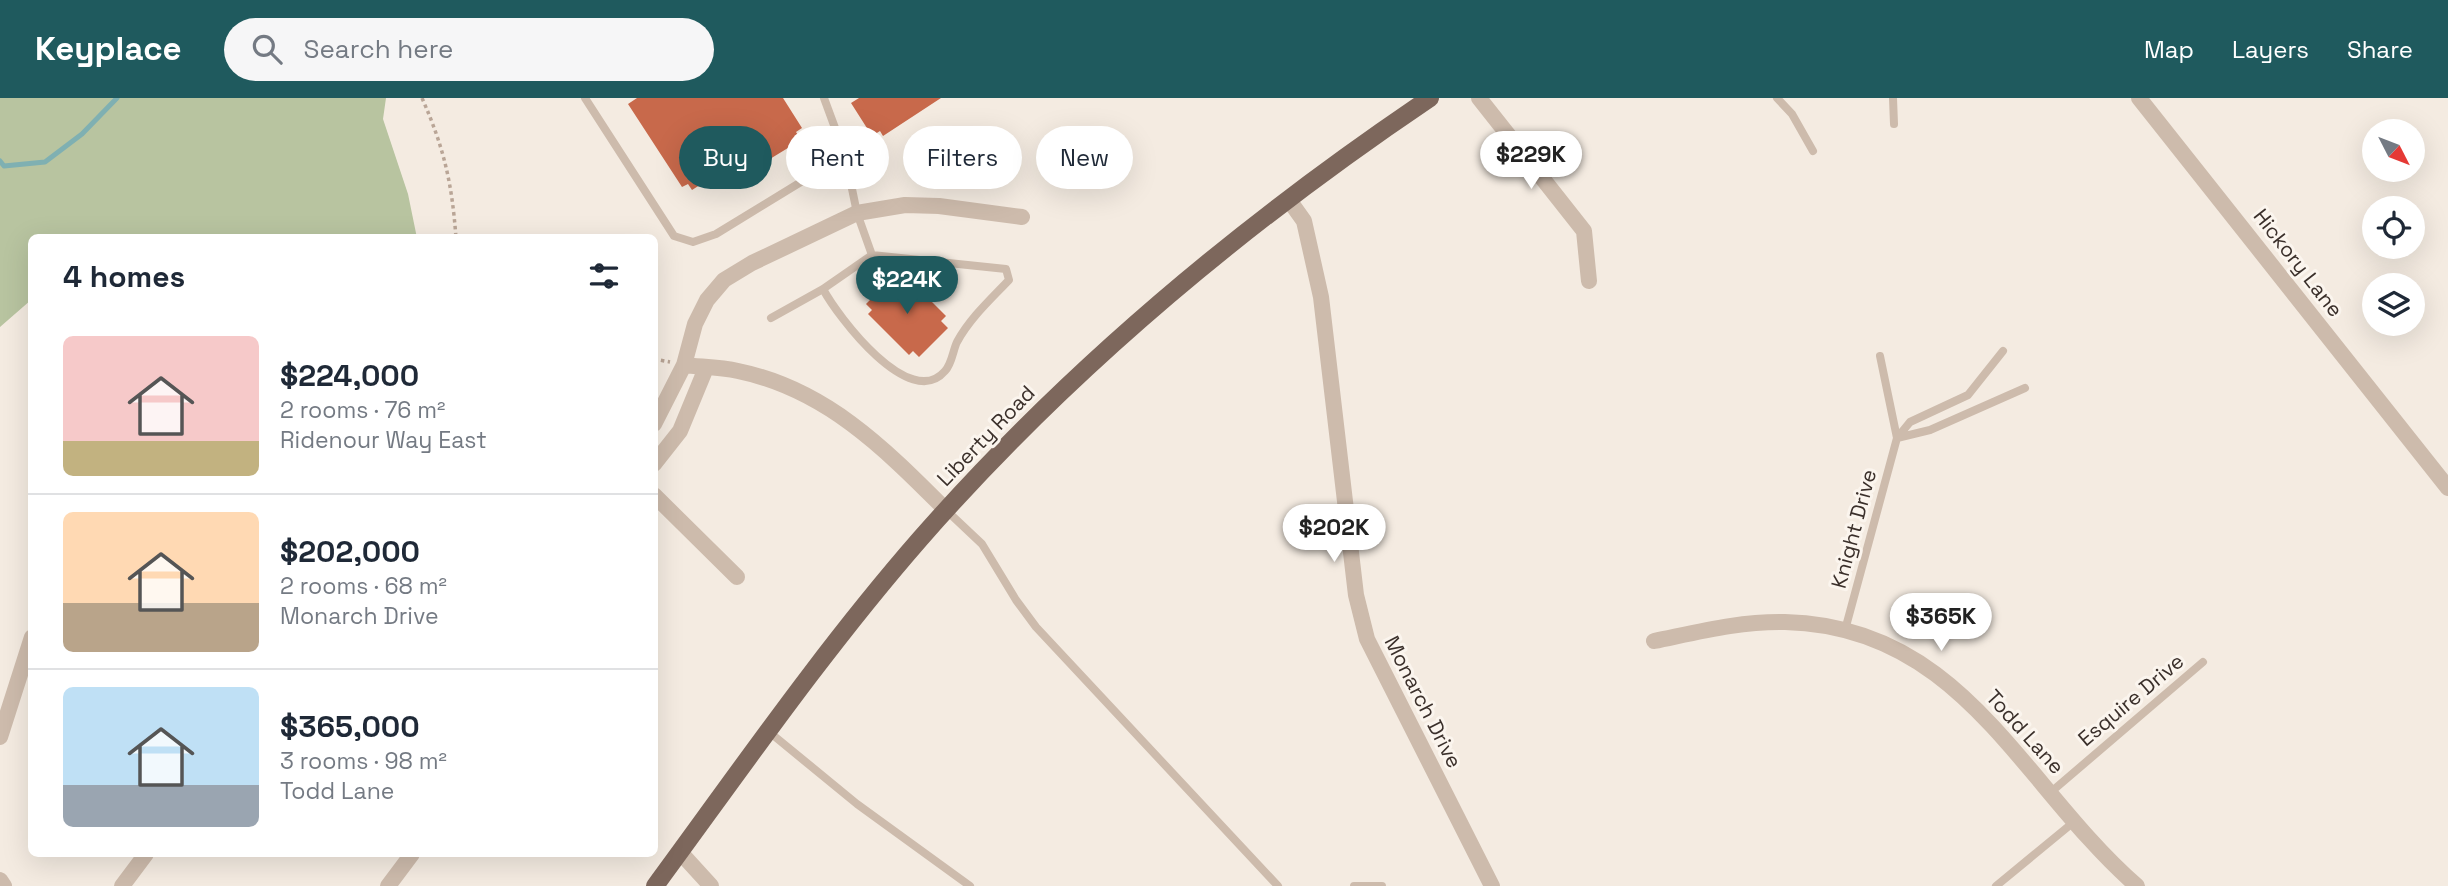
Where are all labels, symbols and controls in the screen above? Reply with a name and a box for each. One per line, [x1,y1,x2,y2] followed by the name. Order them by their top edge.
[224,18,714,81] search box
[35,28,182,70] text: Keyplace
[248,30,286,68] icon: search
[304,32,453,66] text: Search here
[2144,34,2194,65] text: Map
[2232,34,2309,65] text: Layers
[2347,34,2413,65] text: Share
[2362,119,2426,182] north arrow
[2362,119,2425,336] map controls
[679,126,772,189] chip: Buy
[786,126,889,189] chip: Rent
[903,126,1022,189] chip: Filters
[1036,126,1133,189] chip: New
[1482,132,1580,191] pin: $229K
[1496,139,1566,169] text: $229K
[2362,196,2425,259] button: locate
[2248,203,2349,322] street label: Hickory Lane
[858,256,956,316] pin: $224K
[63,257,185,296] text: 4 homes
[585,257,623,295] icon: filters
[872,264,942,294] text: $224K
[2362,273,2425,336] button: layers
[280,356,419,395] text: $224,000
[119,364,203,448] icon: home
[931,380,1040,492] street label: Liberty Road
[280,395,445,425] text: 2 rooms · 76 m²
[280,425,487,455] text: Ridenour Way East
[1825,466,1882,591] street label: Knight Drive
[1285,504,1383,564] pin: $202K
[1299,512,1369,542] text: $202K
[280,532,420,571] text: $202,000
[119,540,203,624] icon: home
[280,571,447,601] text: 2 rooms · 68 m²
[1892,594,1990,653] pin: $365K
[280,601,439,631] text: Monarch Drive
[1906,601,1976,631] text: $365K
[1379,631,1468,772] street label: Monarch Drive
[2072,647,2189,752] street label: Esquire Drive
[1980,684,2070,780] street label: Todd Lane
[280,707,420,746] text: $365,000
[119,715,203,799] icon: home
[280,746,447,776] text: 3 rooms · 98 m²
[280,776,394,806] text: Todd Lane

